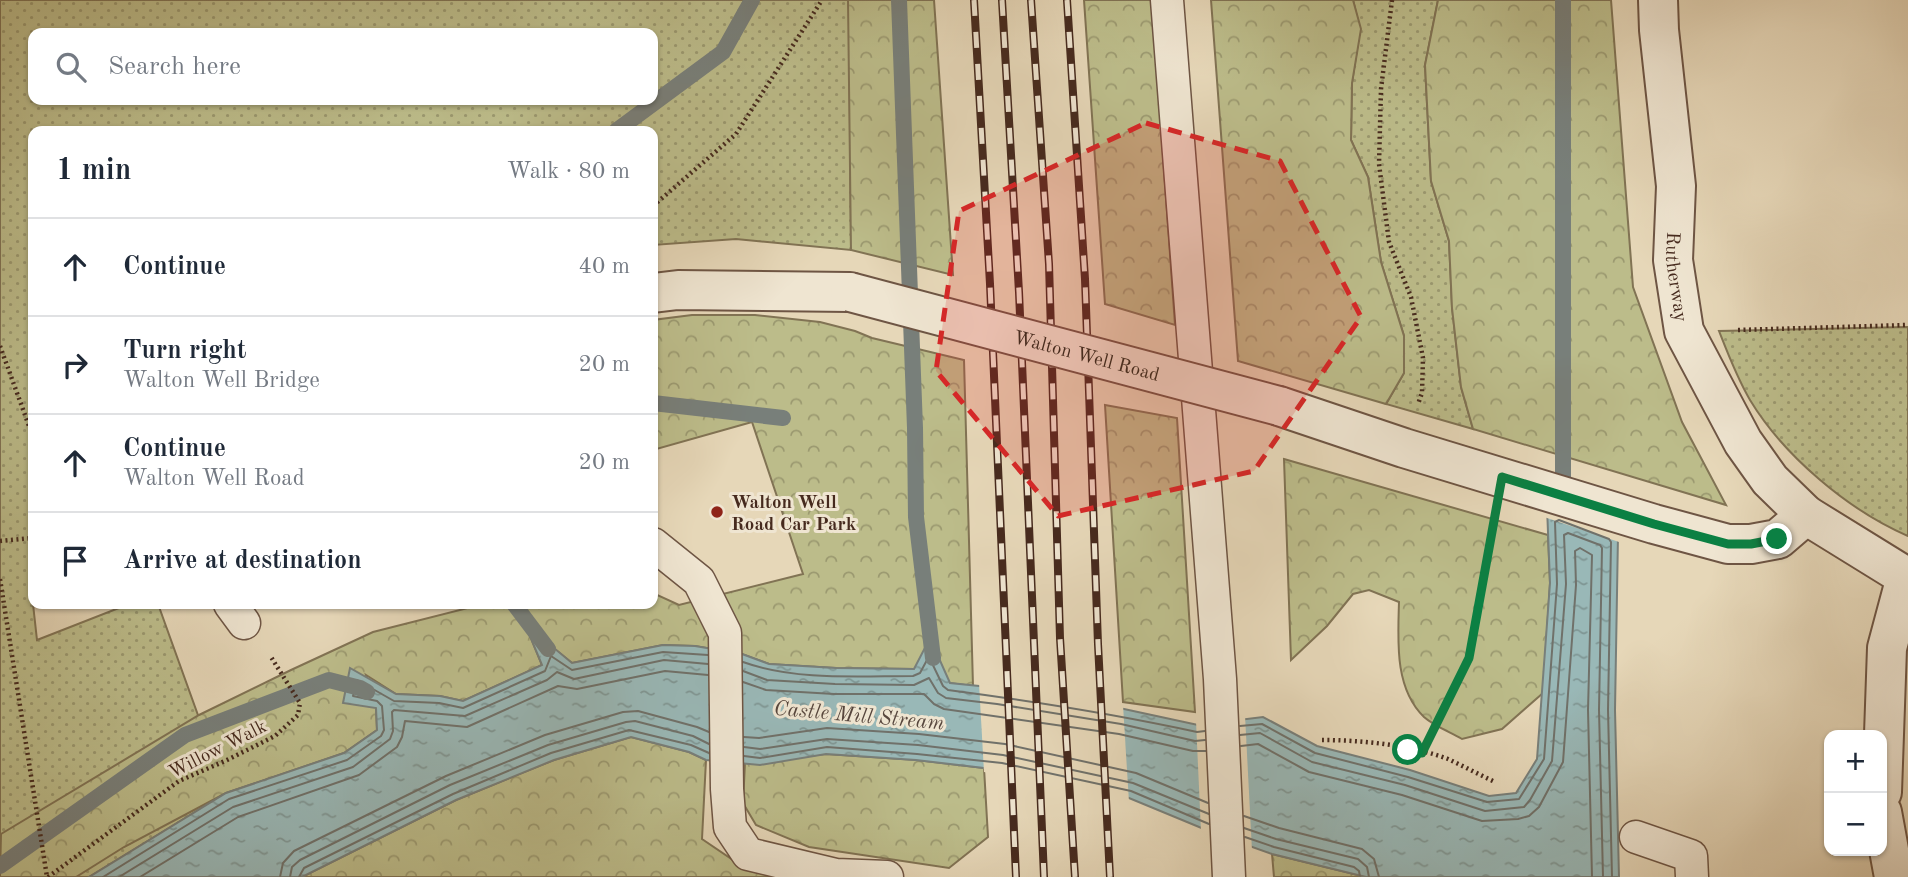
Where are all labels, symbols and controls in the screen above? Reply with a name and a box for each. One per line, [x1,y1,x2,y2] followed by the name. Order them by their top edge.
[28,28,658,105] search box
[52,48,90,86] icon: search
[108,54,241,80] text: Search here
[56,156,131,186] text: 1 min
[507,160,630,183] text: Walk · 80 m
[1661,231,1689,323] street label: Rutherway
[56,248,94,286] icon: ahead
[123,254,226,280] text: Continue
[579,255,630,278] text: 40 m
[1011,329,1161,386] street label: Walton Well Road
[123,338,246,364] text: Turn right
[56,346,94,384] icon: right
[579,353,630,376] text: 20 m
[123,369,320,392] text: Walton Well Bridge
[123,436,226,462] text: Continue
[56,444,94,482] icon: ahead
[579,451,630,474] text: 20 m
[123,467,305,490] text: Walton Well Road
[731,494,857,535] place label: Walton Well Road Car Park
[709,504,725,520] marker: Walton Well Road Car Park
[1761,523,1792,554] route end
[56,542,94,580] icon: arrive
[123,548,362,574] text: Arrive at destination
[773,699,945,734] water label: Castle Mill Stream
[166,717,270,783] street label: Willow Walk
[1824,730,1887,856] map controls
[1824,730,1887,793] button: +
[1392,734,1423,765] route start
[1824,793,1887,856] button: −

